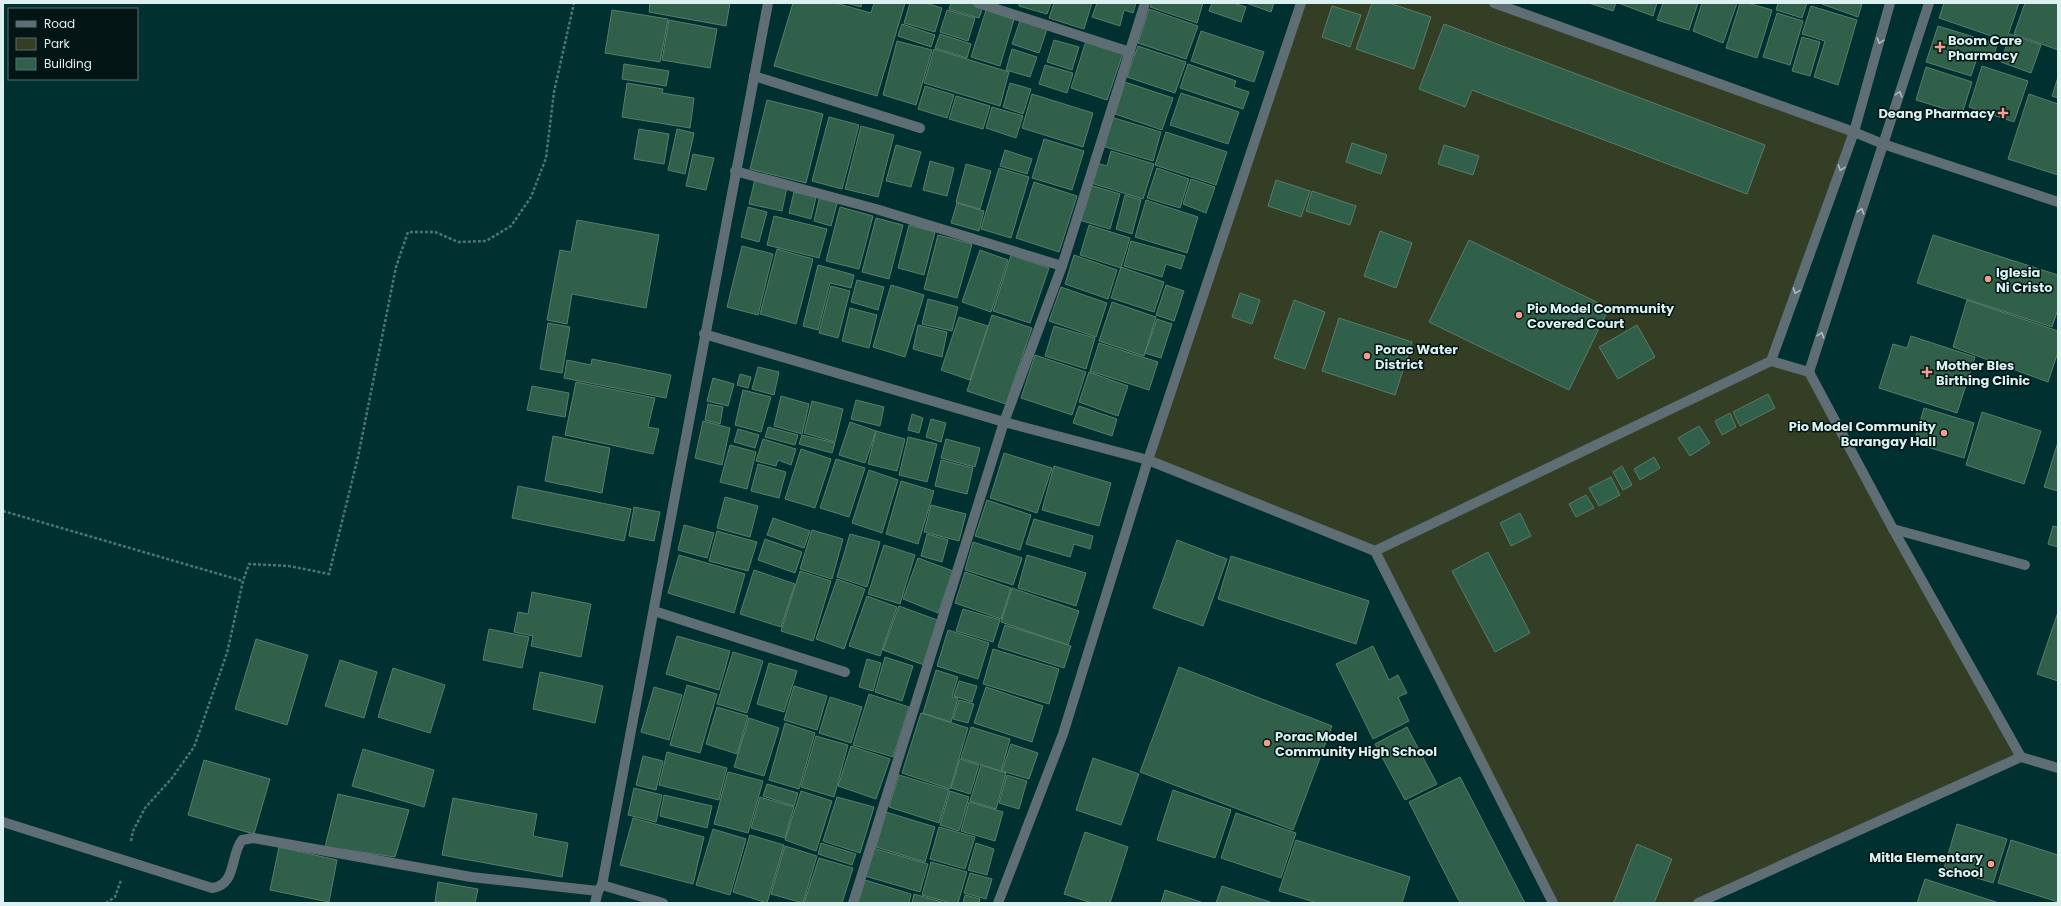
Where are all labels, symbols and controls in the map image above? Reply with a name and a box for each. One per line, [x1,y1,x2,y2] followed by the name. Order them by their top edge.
[8,8,138,80] legend
[44,15,75,32] text: Road
[1948,31,2022,65] place label: Boom Care Pharmacy
[44,35,71,52] text: Park
[1876,37,1885,44] one-way arrow
[1935,42,1945,52] marker: Boom Care Pharmacy
[44,55,92,72] text: Building
[1894,90,1903,97] one-way arrow
[1878,104,1996,123] place label: Deang Pharmacy
[1998,108,2008,118] marker: Deang Pharmacy
[1837,165,1845,172] one-way arrow
[1856,208,1865,215] one-way arrow
[1996,263,2053,297] place label: Iglesia Ni Cristo
[1983,274,1993,284] marker: Iglesia Ni Cristo
[1793,287,1801,294] one-way arrow
[1527,299,1675,333] place label: Pio Model Community Covered Court
[1514,310,1524,320] marker: Pio Model Community Covered Court
[1816,331,1825,338] one-way arrow
[1375,340,1458,374] place label: Porac Water District
[1362,351,1372,361] marker: Porac Water District
[1936,356,2030,390] place label: Mother Bles Birthing Clinic
[1921,366,1933,378] marker: Mother Bles Birthing Clinic
[1789,417,1937,451] place label: Pio Model Community Barangay Hall
[1939,428,1949,438] marker: Pio Model Community Barangay Hall
[1275,727,1437,761] place label: Porac Model Community High School
[1262,738,1272,748] marker: Porac Model Community High School
[1869,848,1984,882] place label: Mitla Elementary School
[1986,859,1996,869] marker: Mitla Elementary School

